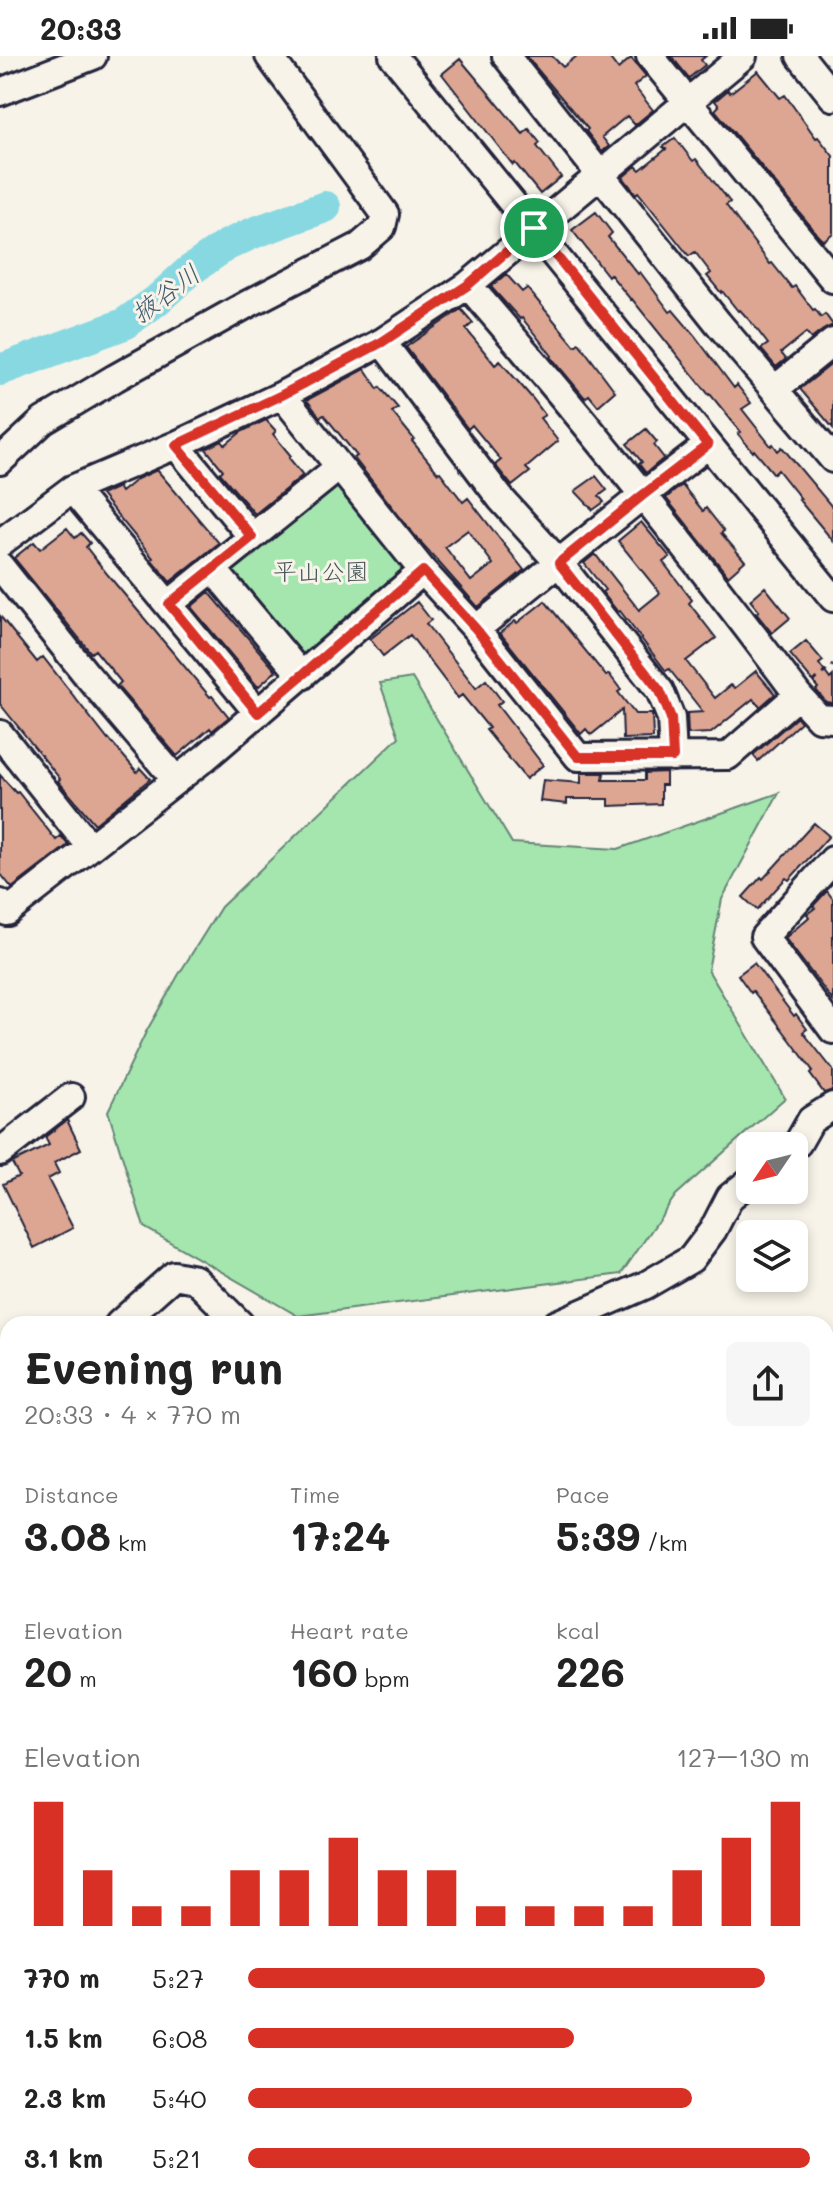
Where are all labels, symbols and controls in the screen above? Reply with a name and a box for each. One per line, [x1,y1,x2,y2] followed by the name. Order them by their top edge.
[40,8,122,48] text: 20:33
[500,194,568,262] pin
[512,206,556,250] icon: arrive
[124,256,206,330] water label: 掖谷川
[273,555,369,586] park label: 平山公園
[736,1132,808,1204] north arrow
[736,1132,808,1292] map controls
[736,1220,808,1292] button: layers
[24,1338,283,1395] text: Evening run
[726,1342,810,1426] button: share
[24,1397,241,1431] text: 20:33 · 4 × 770 m
[24,1480,119,1509] text: Distance
[290,1480,340,1509] text: Time
[556,1480,610,1509] text: Pace
[24,1509,111,1561] text: 3.08
[290,1509,390,1561] text: 17:24
[556,1509,640,1561] text: 5:39
[111,1528,147,1557] text: km
[640,1528,688,1557] text: /km
[24,1616,123,1645] text: Elevation
[290,1616,409,1645] text: Heart rate
[556,1616,600,1645] text: kcal
[24,1645,72,1697] text: 20
[290,1645,358,1697] text: 160
[556,1645,625,1697] text: 226
[72,1664,97,1693] text: m
[358,1664,410,1693] text: bpm
[24,1740,141,1774] text: Elevation
[676,1740,810,1774] text: 127–130 m
[24,1961,100,1995] text: 770 m
[152,1961,204,1995] text: 5:27
[24,2021,103,2055] text: 1.5 km
[152,2021,208,2055] text: 6:08
[24,2081,106,2115] text: 2.3 km
[152,2081,207,2115] text: 5:40
[24,2141,103,2175] text: 3.1 km
[152,2141,201,2175] text: 5:21

